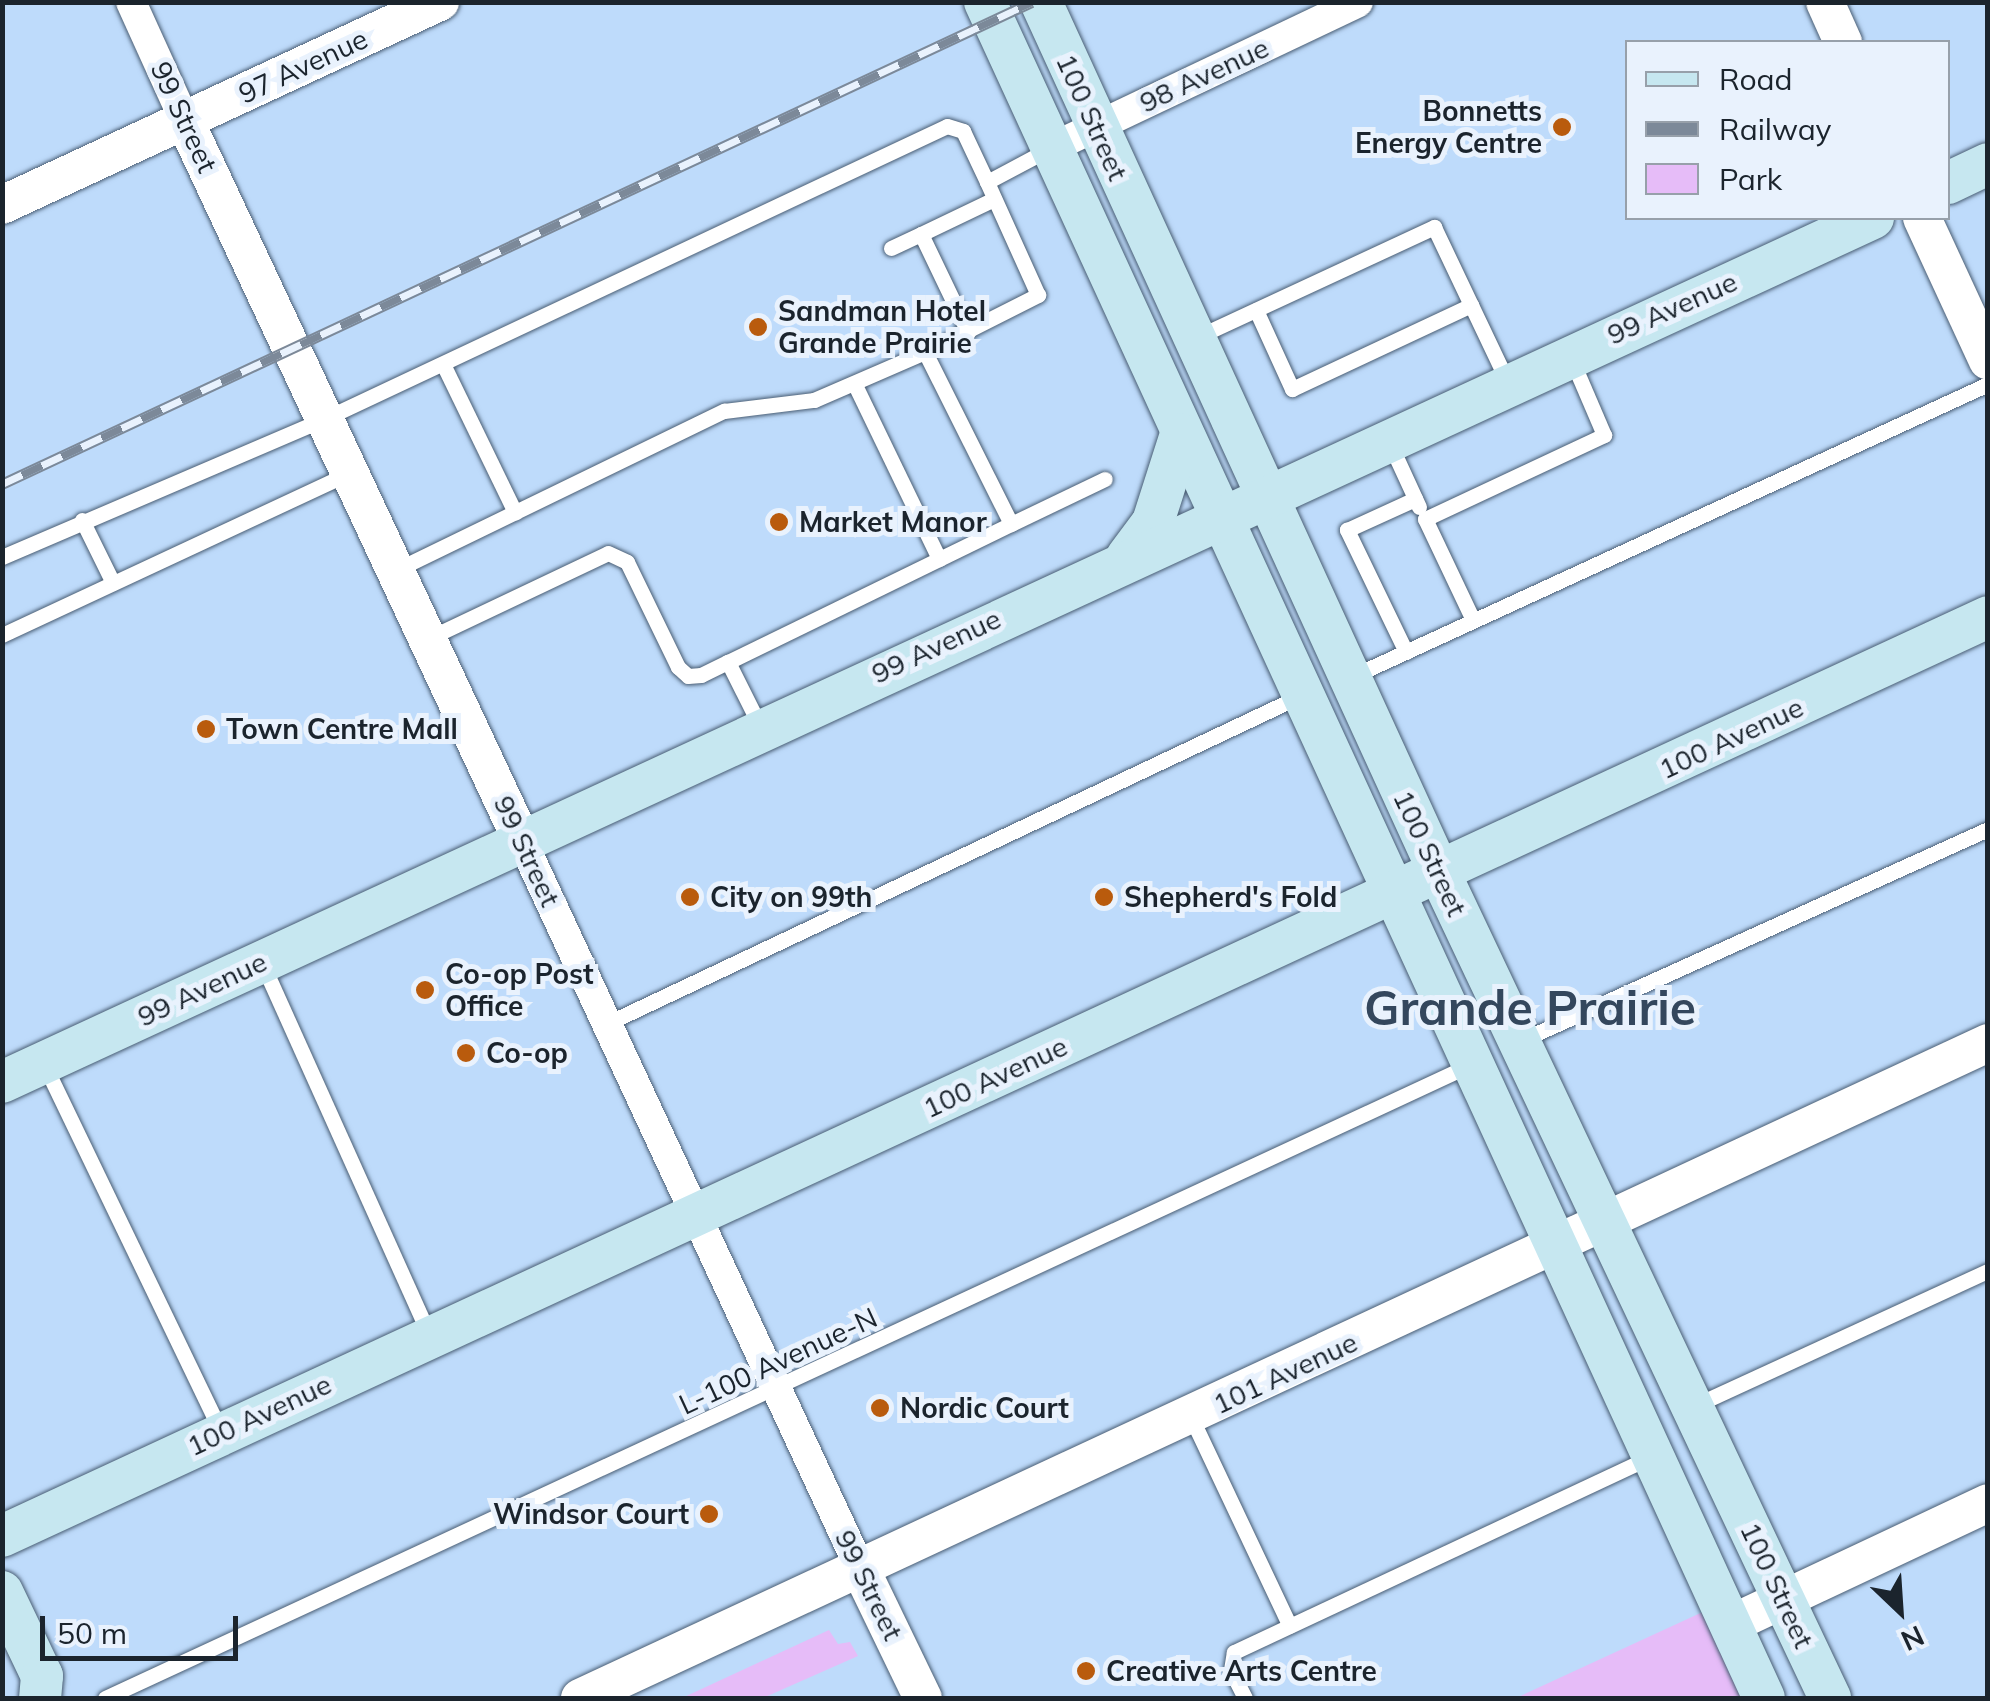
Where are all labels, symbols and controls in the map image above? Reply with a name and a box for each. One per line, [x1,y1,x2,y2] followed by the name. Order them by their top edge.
[233,22,373,110] street label: 97 Avenue
[1134,31,1274,119] street label: 98 Avenue
[1625,40,1950,220] legend
[1049,48,1135,186] street label: 100 Street
[144,56,224,178] street label: 99 Street
[1719,60,1793,98] text: Road
[1355,94,1542,160] place label: Bonnetts Energy Centre
[1719,110,1832,148] text: Railway
[1551,116,1573,138] marker: Bonnetts Energy Centre
[1719,160,1782,198] text: Park
[1602,264,1742,352] street label: 99 Avenue
[778,294,986,360] place label: Sandman Hotel Grande Prairie
[747,316,769,338] marker: Sandman Hotel Grande Prairie
[799,505,987,539] place label: Market Manor
[768,511,790,533] marker: Market Manor
[866,602,1006,690] street label: 99 Avenue
[1654,690,1808,786] street label: 100 Avenue
[226,712,458,746] place label: Town Centre Mall
[195,718,217,740] marker: Town Centre Mall
[1386,785,1474,921] street label: 100 Street
[487,790,567,912] street label: 99 Street
[710,880,872,914] place label: City on 99th
[1124,880,1337,914] place label: Shepherd's Fold
[679,886,701,908] marker: City on 99th
[1093,886,1115,908] marker: Shepherd's Fold
[132,945,272,1033] street label: 99 Avenue
[445,957,594,1023] place label: Co-op Post Office
[414,979,436,1001] marker: Co-op Post Office
[1364,979,1696,1037] district label: Grande Prairie
[918,1029,1072,1125] street label: 100 Avenue
[486,1036,568,1070] place label: Co-op
[455,1042,477,1064] marker: Co-op
[674,1300,882,1422] street label: L-100 Avenue-N
[1208,1325,1362,1421] street label: 101 Avenue
[182,1367,336,1463] street label: 100 Avenue
[900,1391,1069,1425] place label: Nordic Court
[869,1397,891,1419] marker: Nordic Court
[493,1497,689,1531] place label: Windsor Court
[698,1503,720,1525] marker: Windsor Court
[1733,1517,1821,1653] street label: 100 Street
[828,1524,910,1646] street label: 99 Street
[1850,1561,1950,1661] north arrow
[45,1596,242,1658] scale bar
[57,1614,127,1652] text: 50 m
[1896,1618,1930,1659] text: N
[1106,1654,1377,1688] place label: Creative Arts Centre
[1075,1660,1097,1682] marker: Creative Arts Centre

